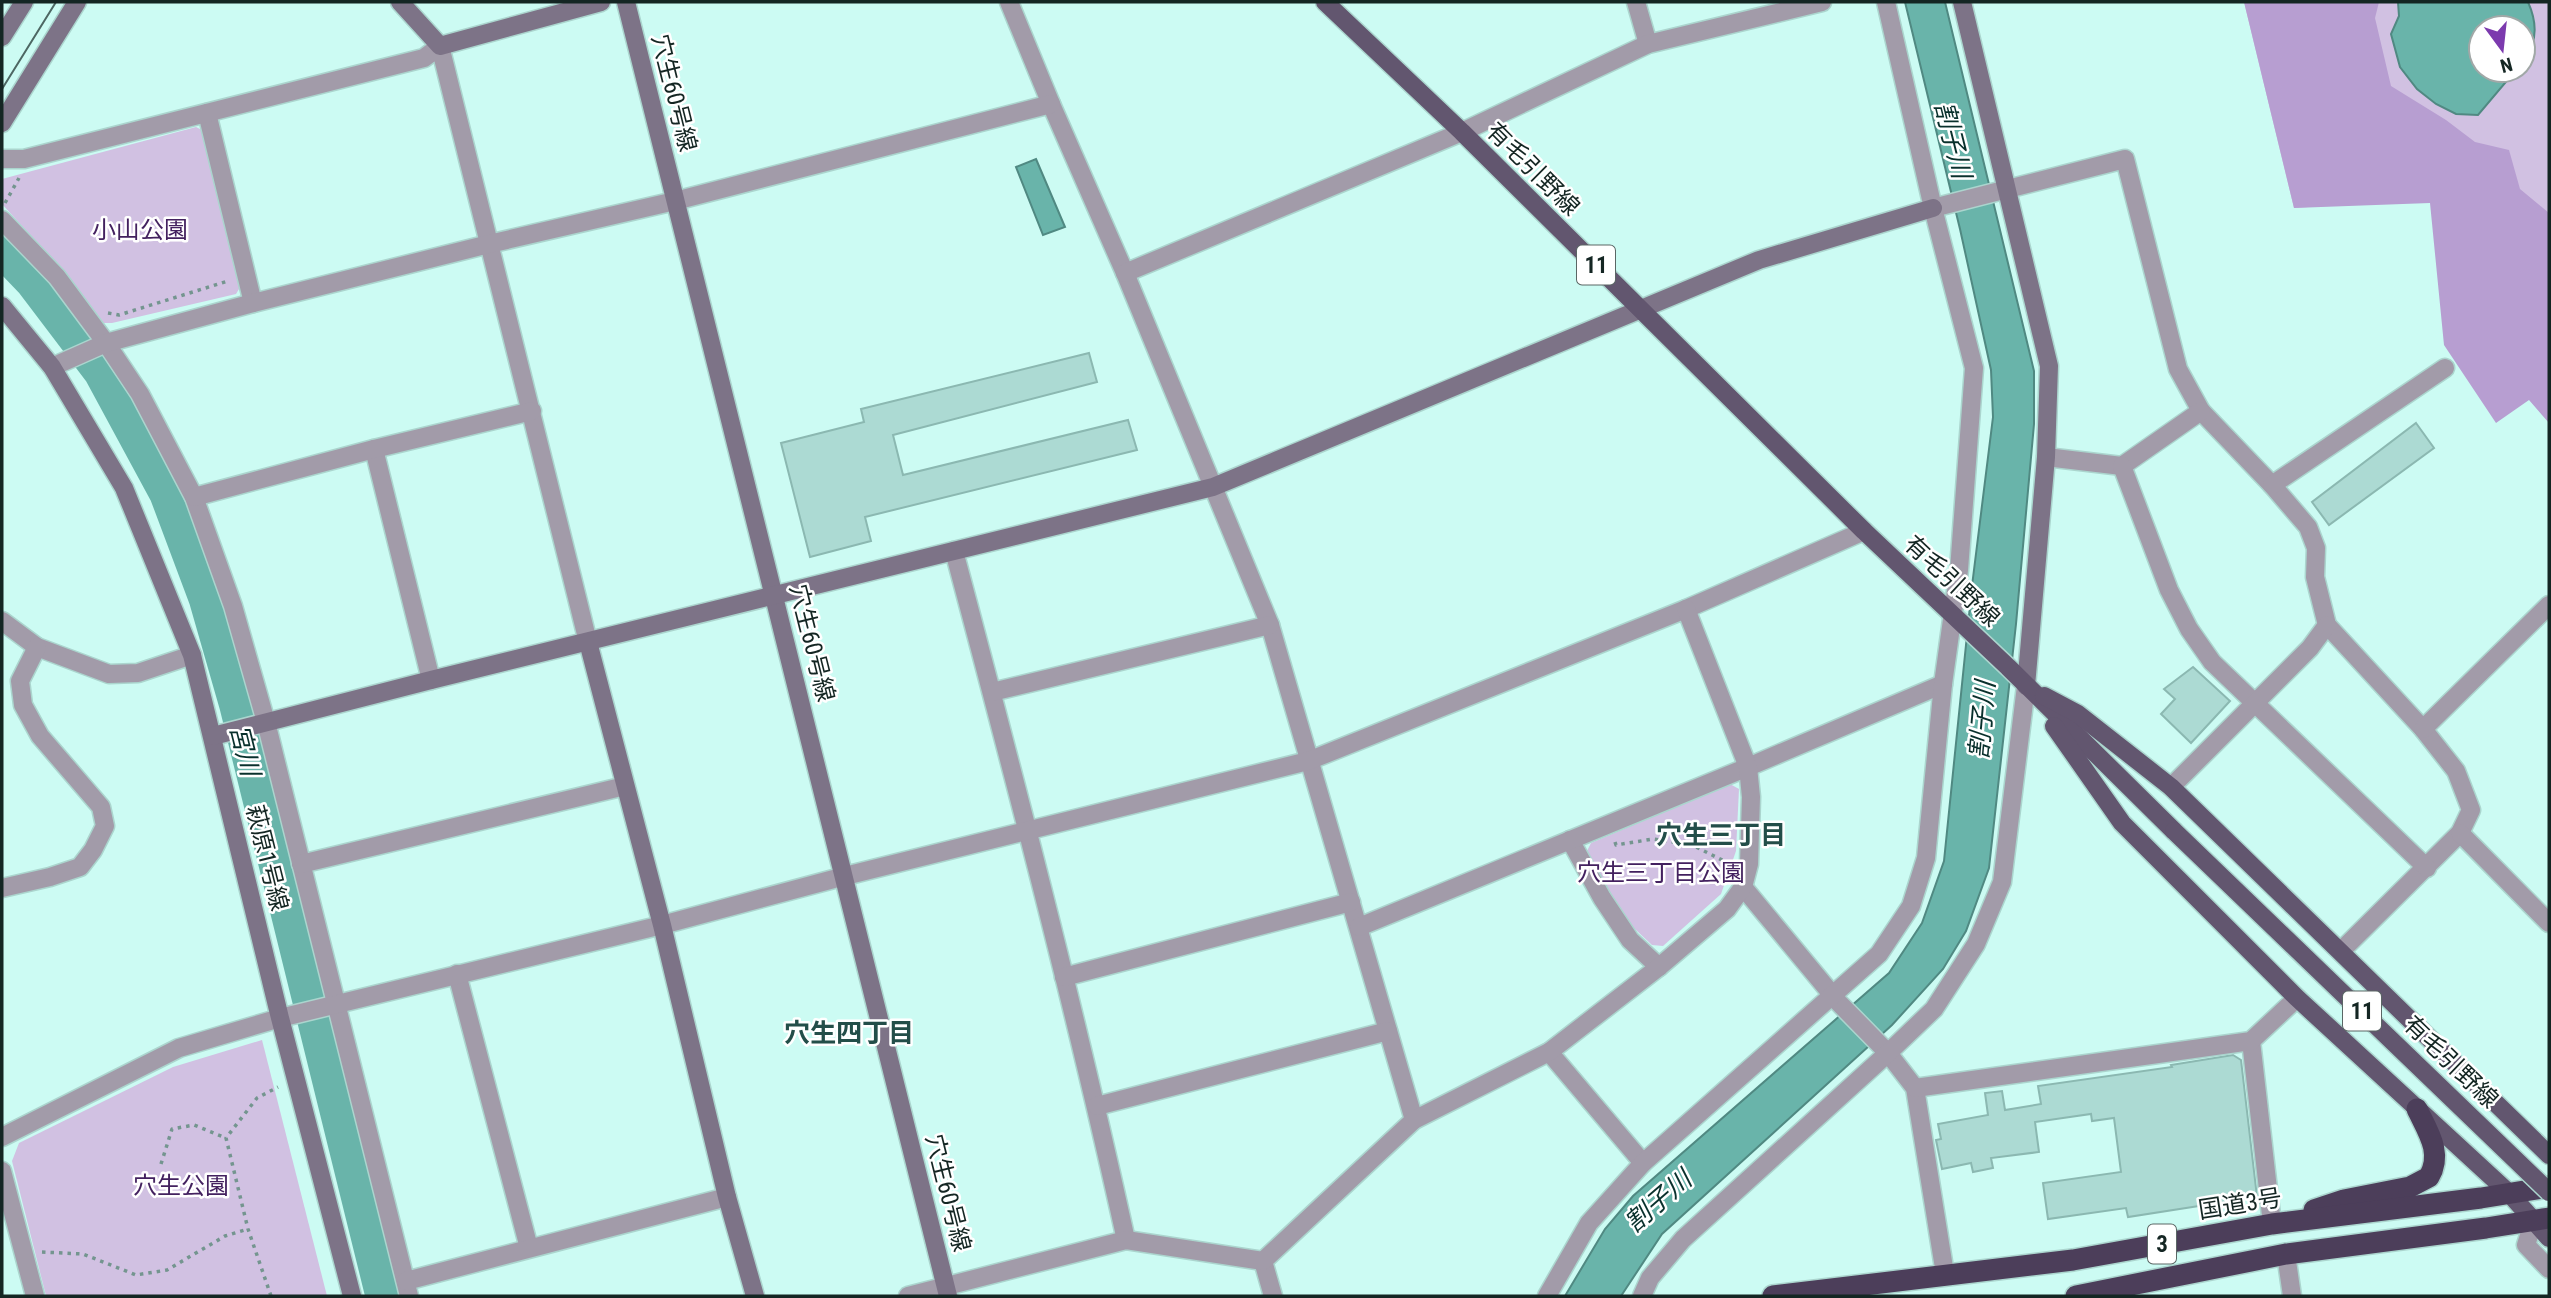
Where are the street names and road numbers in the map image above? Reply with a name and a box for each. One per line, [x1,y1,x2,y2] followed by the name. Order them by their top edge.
[646,32,702,154] street label: 穴生60号線
[1481,117,1585,221] street label: 有毛引野線
[1577,246,1615,284] road number: 11
[1899,530,2005,632] street label: 有毛引野線
[784,582,840,704] street label: 穴生60号線
[240,802,294,914] street label: 萩原1号線
[2343,992,2381,1030] road number: 11
[2398,1010,2504,1114] street label: 有毛引野線
[920,1132,976,1254] street label: 穴生60号線
[2196,1184,2284,1224] street label: 国道3号
[2148,1224,2176,1264] road number: 3

